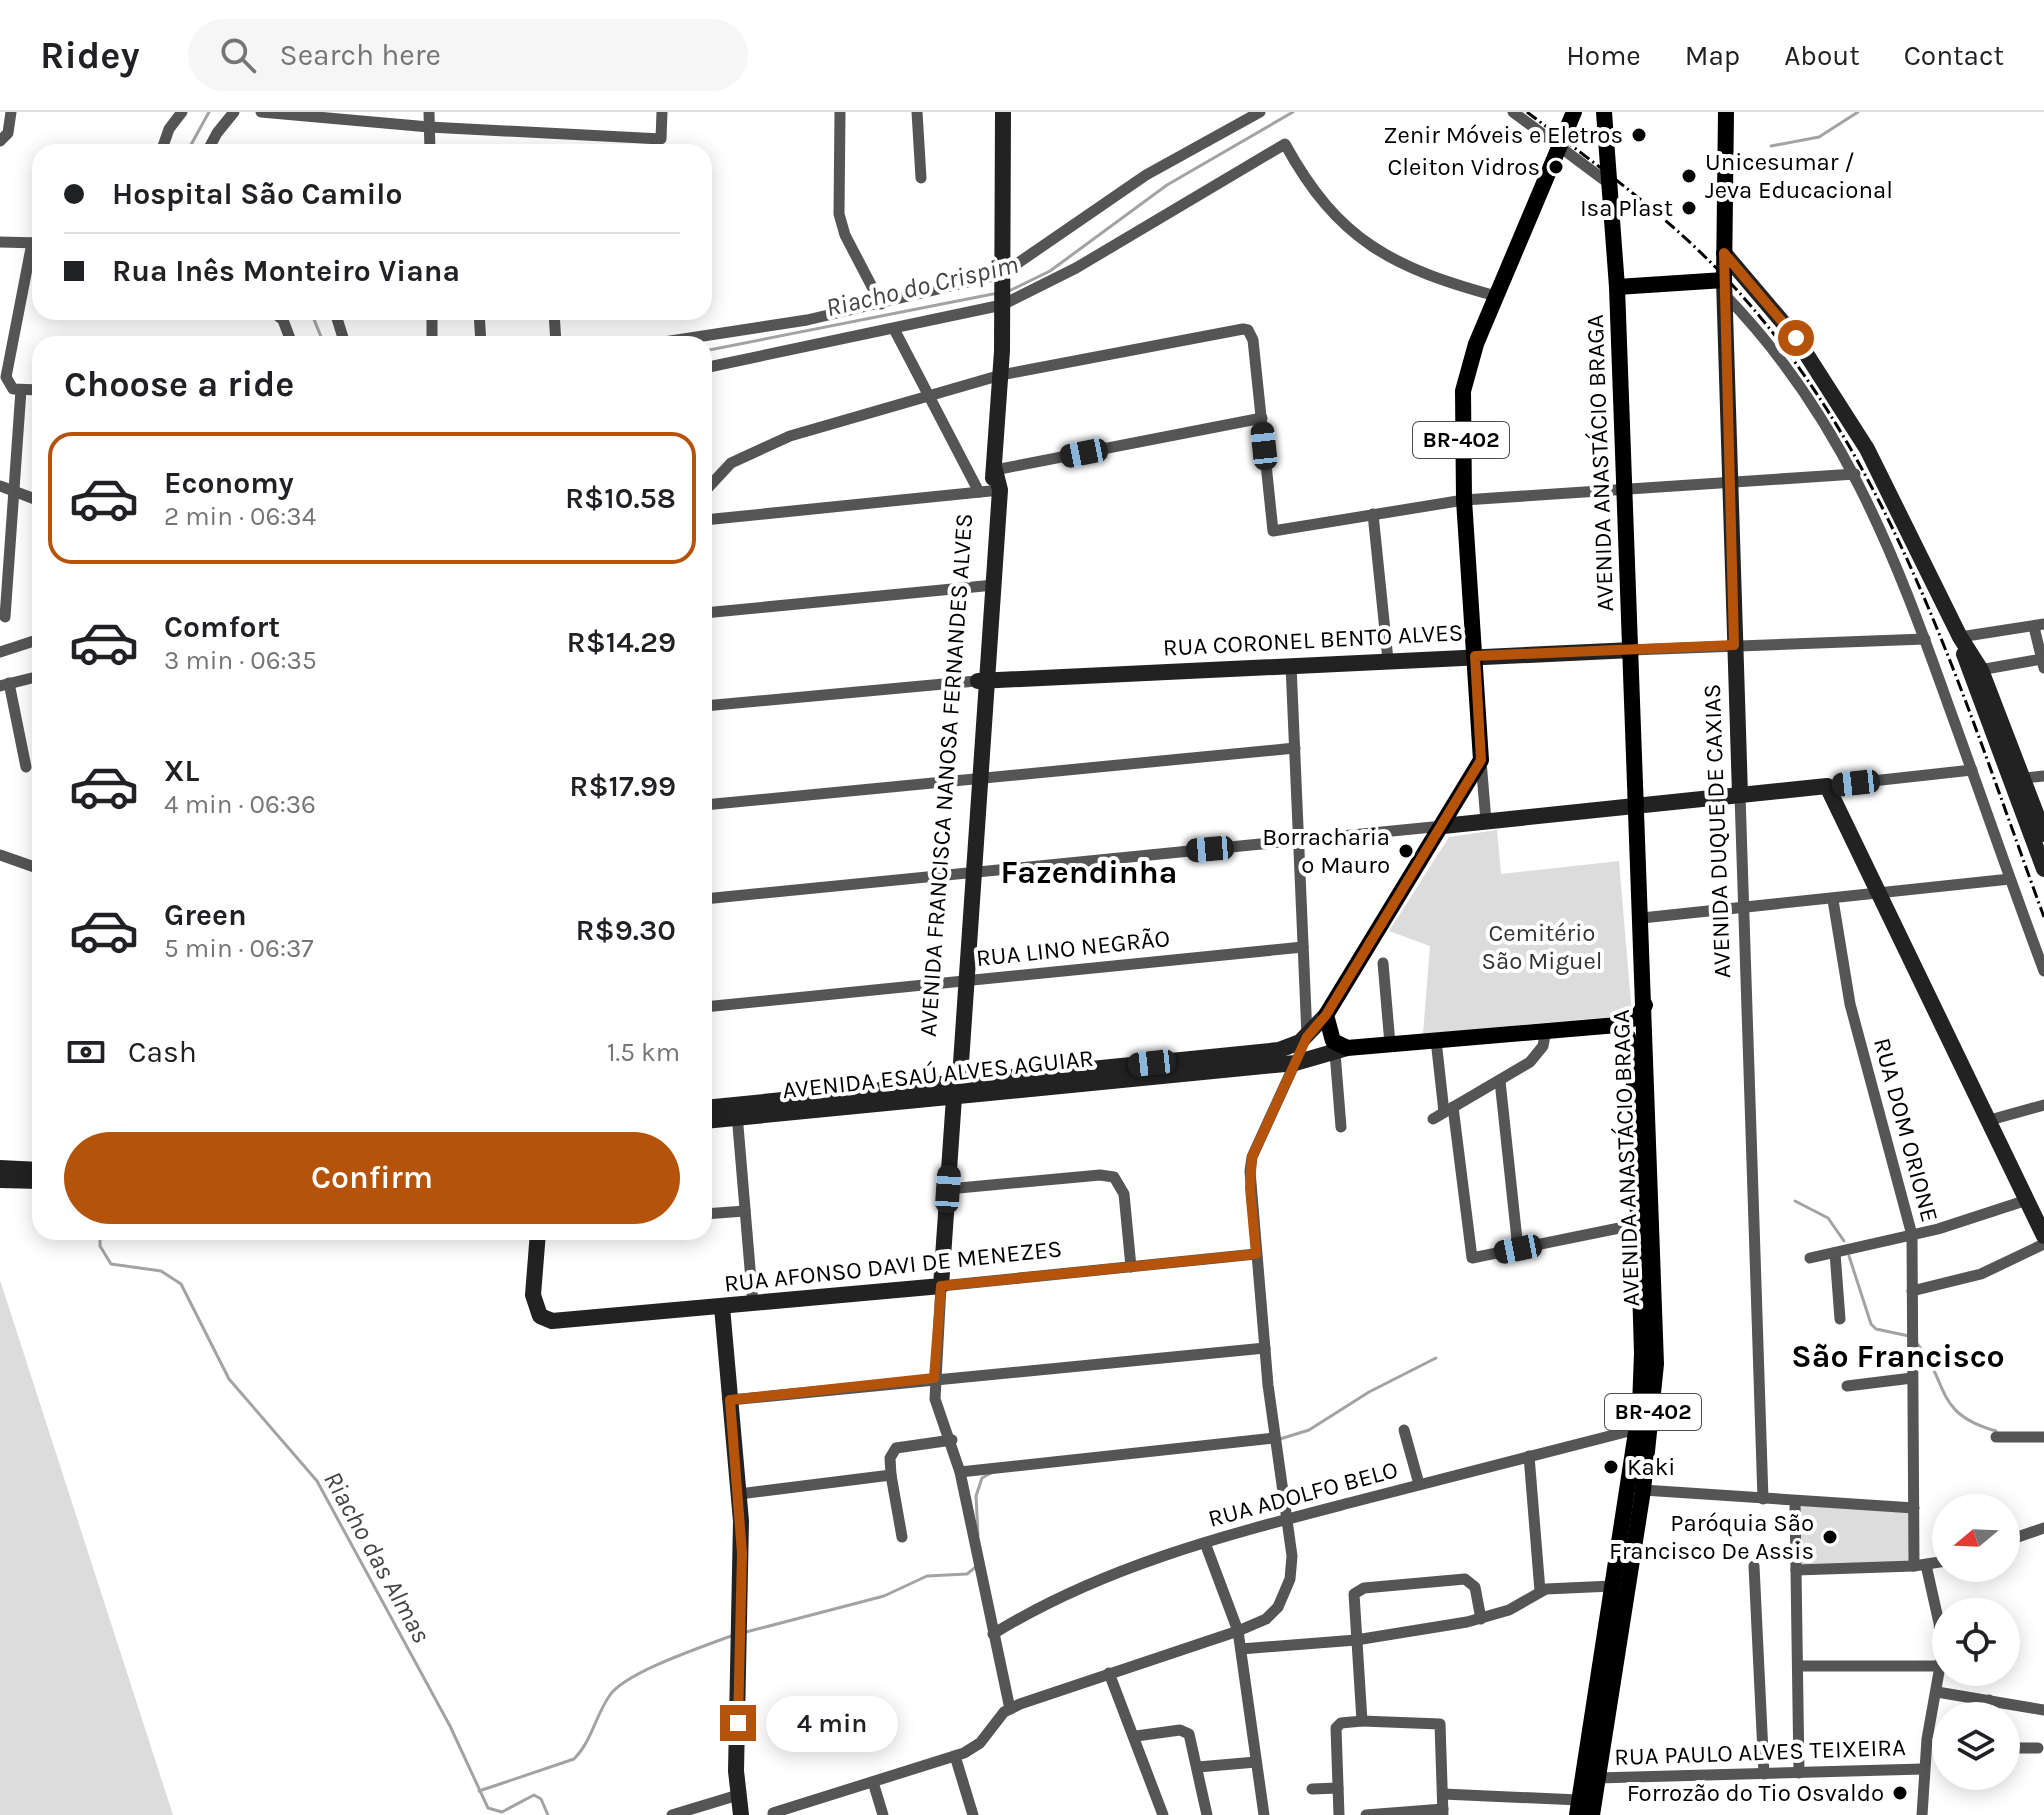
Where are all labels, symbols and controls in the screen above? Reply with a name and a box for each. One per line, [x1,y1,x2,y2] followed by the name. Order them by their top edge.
[188,19,748,91] search box
[40,33,140,78] text: Ridey
[216,33,260,77] icon: search
[280,37,441,73] text: Search here
[1566,39,1641,72] text: Home
[1685,39,1740,72] text: Map
[1784,39,1860,72] text: About
[1904,39,2004,72] text: Contact
[1383,121,1623,149] place label: Zenir Móveis e Eletros
[1630,126,1648,144] marker: Zenir Móveis e Eletros
[1705,148,1893,204] place label: Unicesumar / Jeva Educacional
[1387,153,1540,181] place label: Cleiton Vidros
[1547,158,1565,176] marker: Cleiton Vidros
[1680,167,1698,185] marker: Unicesumar / Jeva Educacional
[112,176,402,212] text: Hospital São Camilo
[1580,194,1673,222] place label: Isa Plast
[1680,199,1698,217] marker: Isa Plast
[823,249,1021,323] water label: Riacho do Crispim
[112,253,460,289] text: Rua Inês Monteiro Viana
[1580,314,1619,612] street label: AVENIDA ANASTÁCIO BRAGA
[1778,320,1814,356] route start
[64,363,294,405] text: Choose a ride
[1250,421,1278,471] car
[1413,422,1509,458] road number: BR-402
[1058,437,1110,469] car
[68,462,140,534] icon: car
[164,465,294,501] text: Economy
[565,480,676,516] text: R$10.58
[164,501,316,532] text: 2 min · 06:34
[914,512,978,1038] street label: AVENIDA FRANCISCA NANOSA FERNANDES ALVES
[68,606,140,678] icon: car
[164,609,280,645] text: Comfort
[1162,618,1464,662] street label: RUA CORONEL BENTO ALVES
[567,624,676,660] text: R$14.29
[164,645,317,676] text: 3 min · 06:35
[1698,683,1736,979] street label: AVENIDA DUQUE DE CAXIAS
[68,750,140,822] icon: car
[164,753,199,789] text: XL
[569,768,676,804] text: R$17.99
[1831,769,1881,797] car
[164,789,316,820] text: 4 min · 06:36
[1262,823,1390,879] place label: Borracharia o Mauro
[1185,835,1235,863] car
[1397,842,1415,860] marker: Borracharia o Mauro
[1001,854,1177,891] district label: Fazendinha
[68,894,140,966] icon: car
[164,897,247,933] text: Green
[575,912,676,948] text: R$9.30
[1481,919,1603,975] park label: Cemitério São Miguel
[975,924,1171,972] street label: RUA LINO NEGRÃO
[164,933,313,964] text: 5 min · 06:37
[1606,1009,1645,1307] street label: AVENIDA ANASTÁCIO BRAGA
[64,1030,108,1074] icon: cash
[128,1034,197,1070] text: Cash
[1868,1035,1944,1225] street label: RUA DOM ORIONE
[607,1037,680,1068] text: 1.5 km
[781,1043,1095,1104] street label: AVENIDA ESAÚ ALVES AGUIAR
[1127,1049,1177,1077] car
[64,1132,680,1224] button: Confirm
[934,1164,962,1214] car
[1492,1233,1544,1265] car
[723,1234,1063,1298] street label: RUA AFONSO DAVI DE MENEZES
[1791,1338,2005,1375] district label: São Francisco
[1605,1394,1701,1430] road number: BR-402
[1627,1453,1675,1481] place label: Kaki
[1205,1455,1401,1533] street label: RUA ADOLFO BELO
[1602,1458,1620,1476] marker: Kaki
[317,1466,437,1648] water label: Riacho das Almas
[1932,1494,2020,1582] north arrow
[1932,1494,2020,1790] map controls
[1609,1509,1814,1565] place label: Paróquia São Francisco De Assis
[1821,1528,1839,1546] marker: Paróquia São Francisco De Assis
[1932,1598,2020,1686] button: locate
[766,1695,898,1751] callout: 4 min
[1932,1702,2020,1790] button: layers
[720,1705,756,1741] route end
[797,1708,867,1739] text: 4 min
[1614,1733,1906,1771] street label: RUA PAULO ALVES TEIXEIRA
[1627,1779,1884,1807] place label: Forrozão do Tio Osvaldo
[1891,1784,1909,1802] marker: Forrozão do Tio Osvaldo

